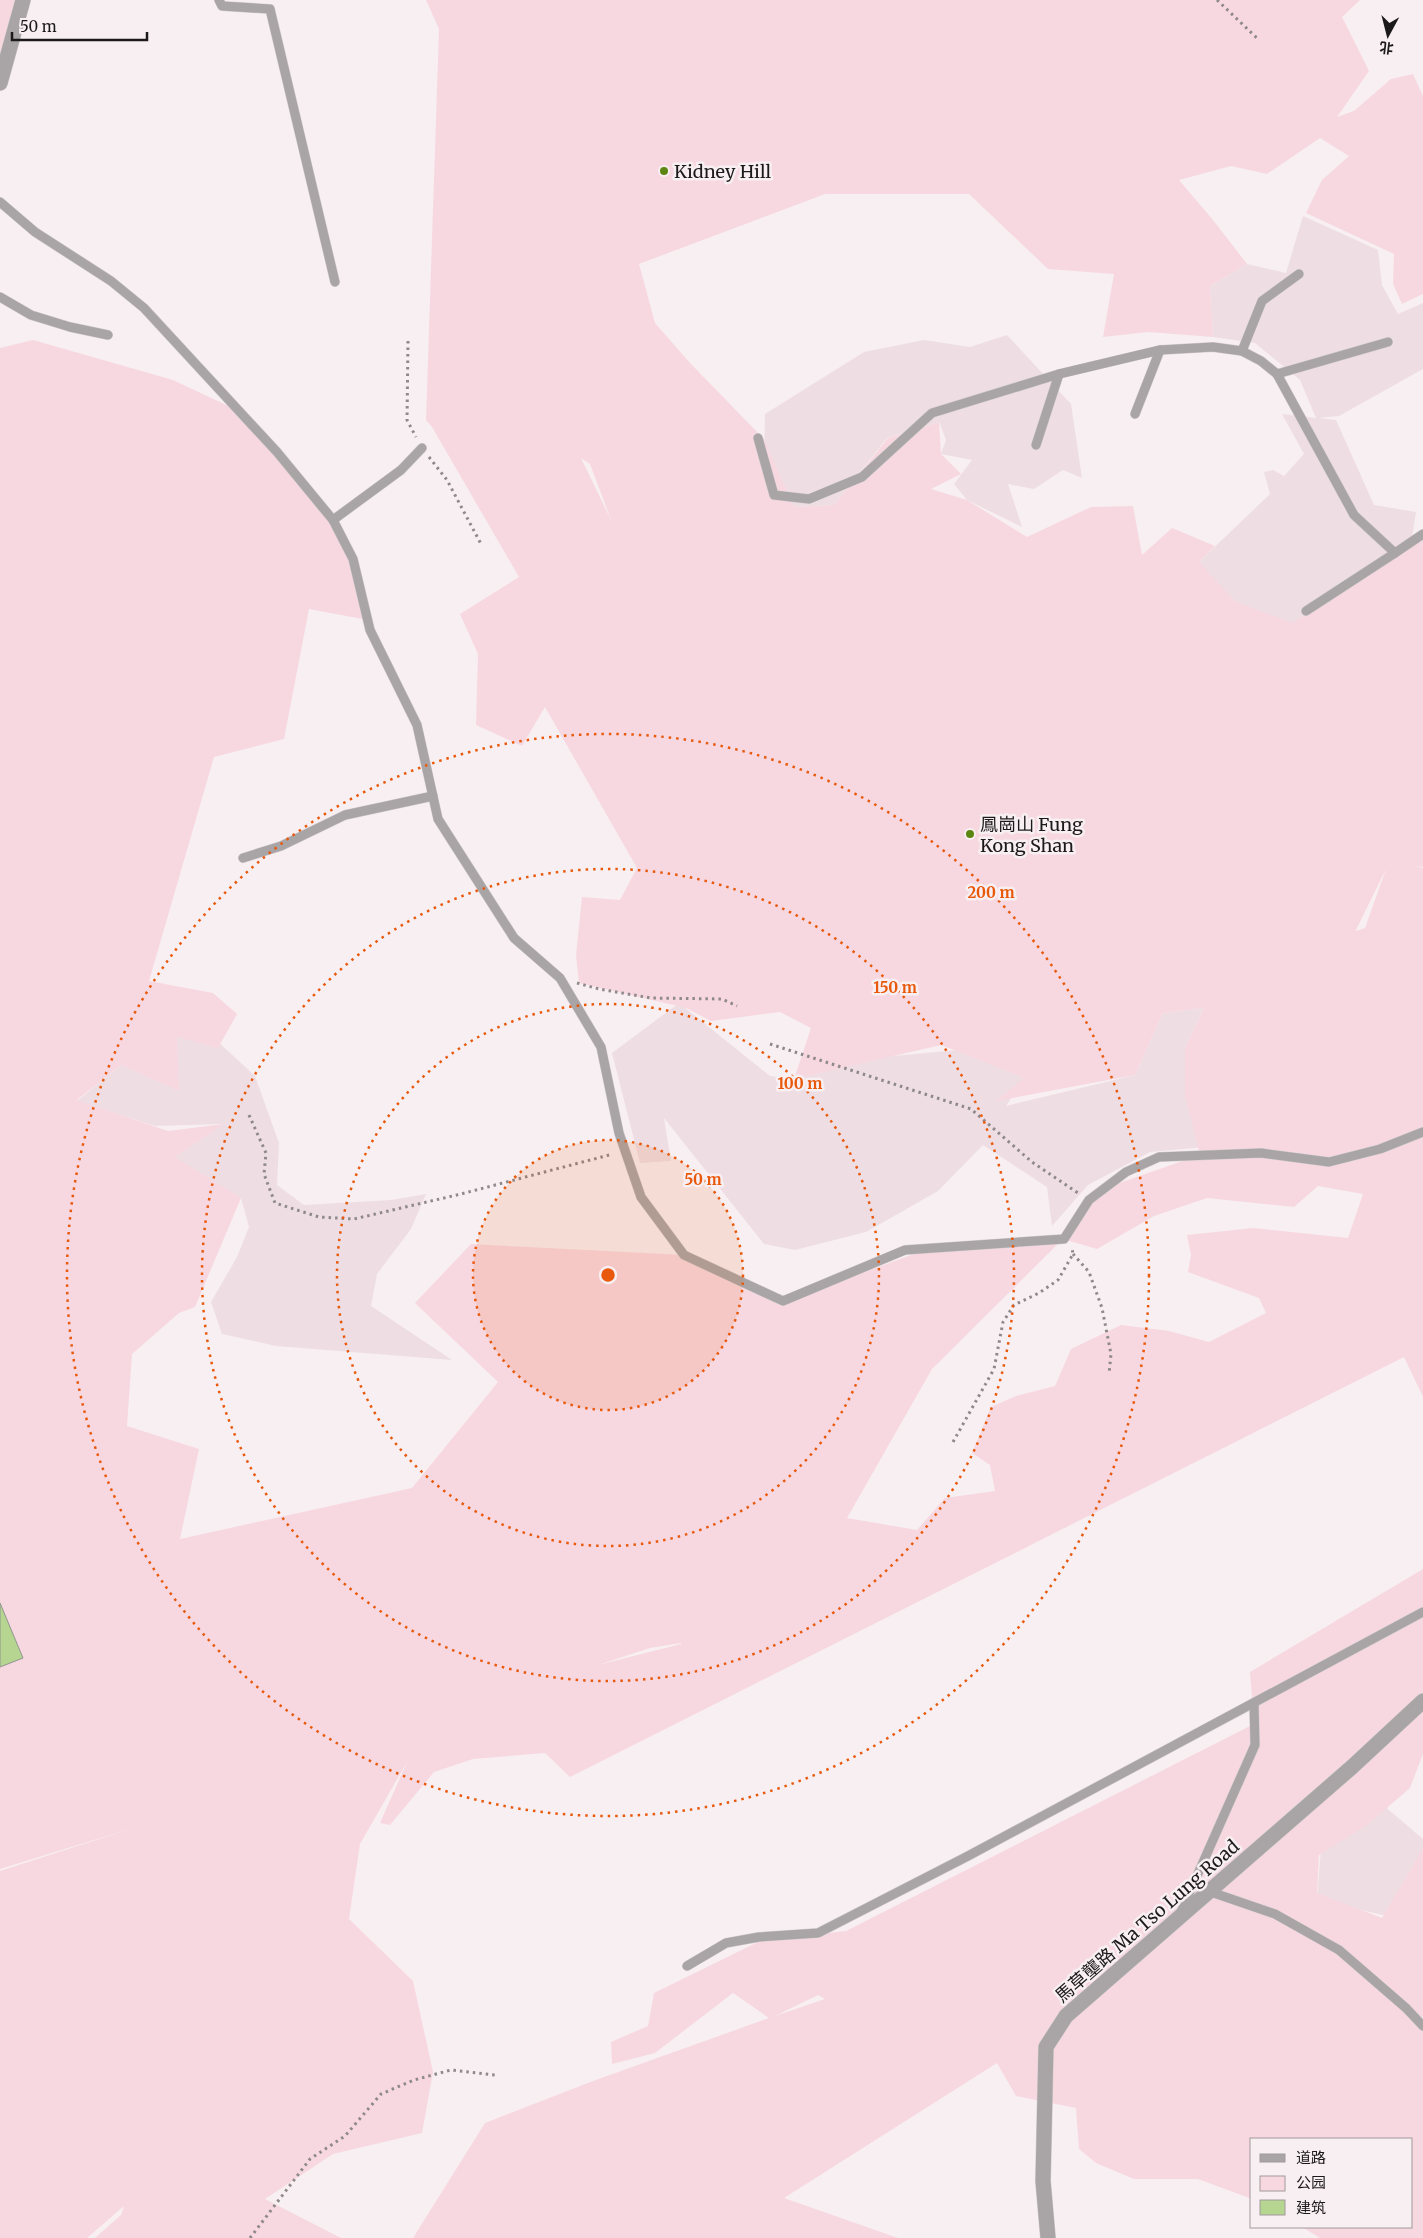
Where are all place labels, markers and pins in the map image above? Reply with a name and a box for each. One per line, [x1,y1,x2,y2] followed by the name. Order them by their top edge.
[674,160,771,183] place label: Kidney Hill
[658,165,670,177] marker: Kidney Hill
[980,813,1083,857] place label: 鳳崗山 Fung Kong Shan
[964,828,976,840] marker: 鳳崗山 Fung Kong Shan
[599,1266,617,1284] centre of rings

